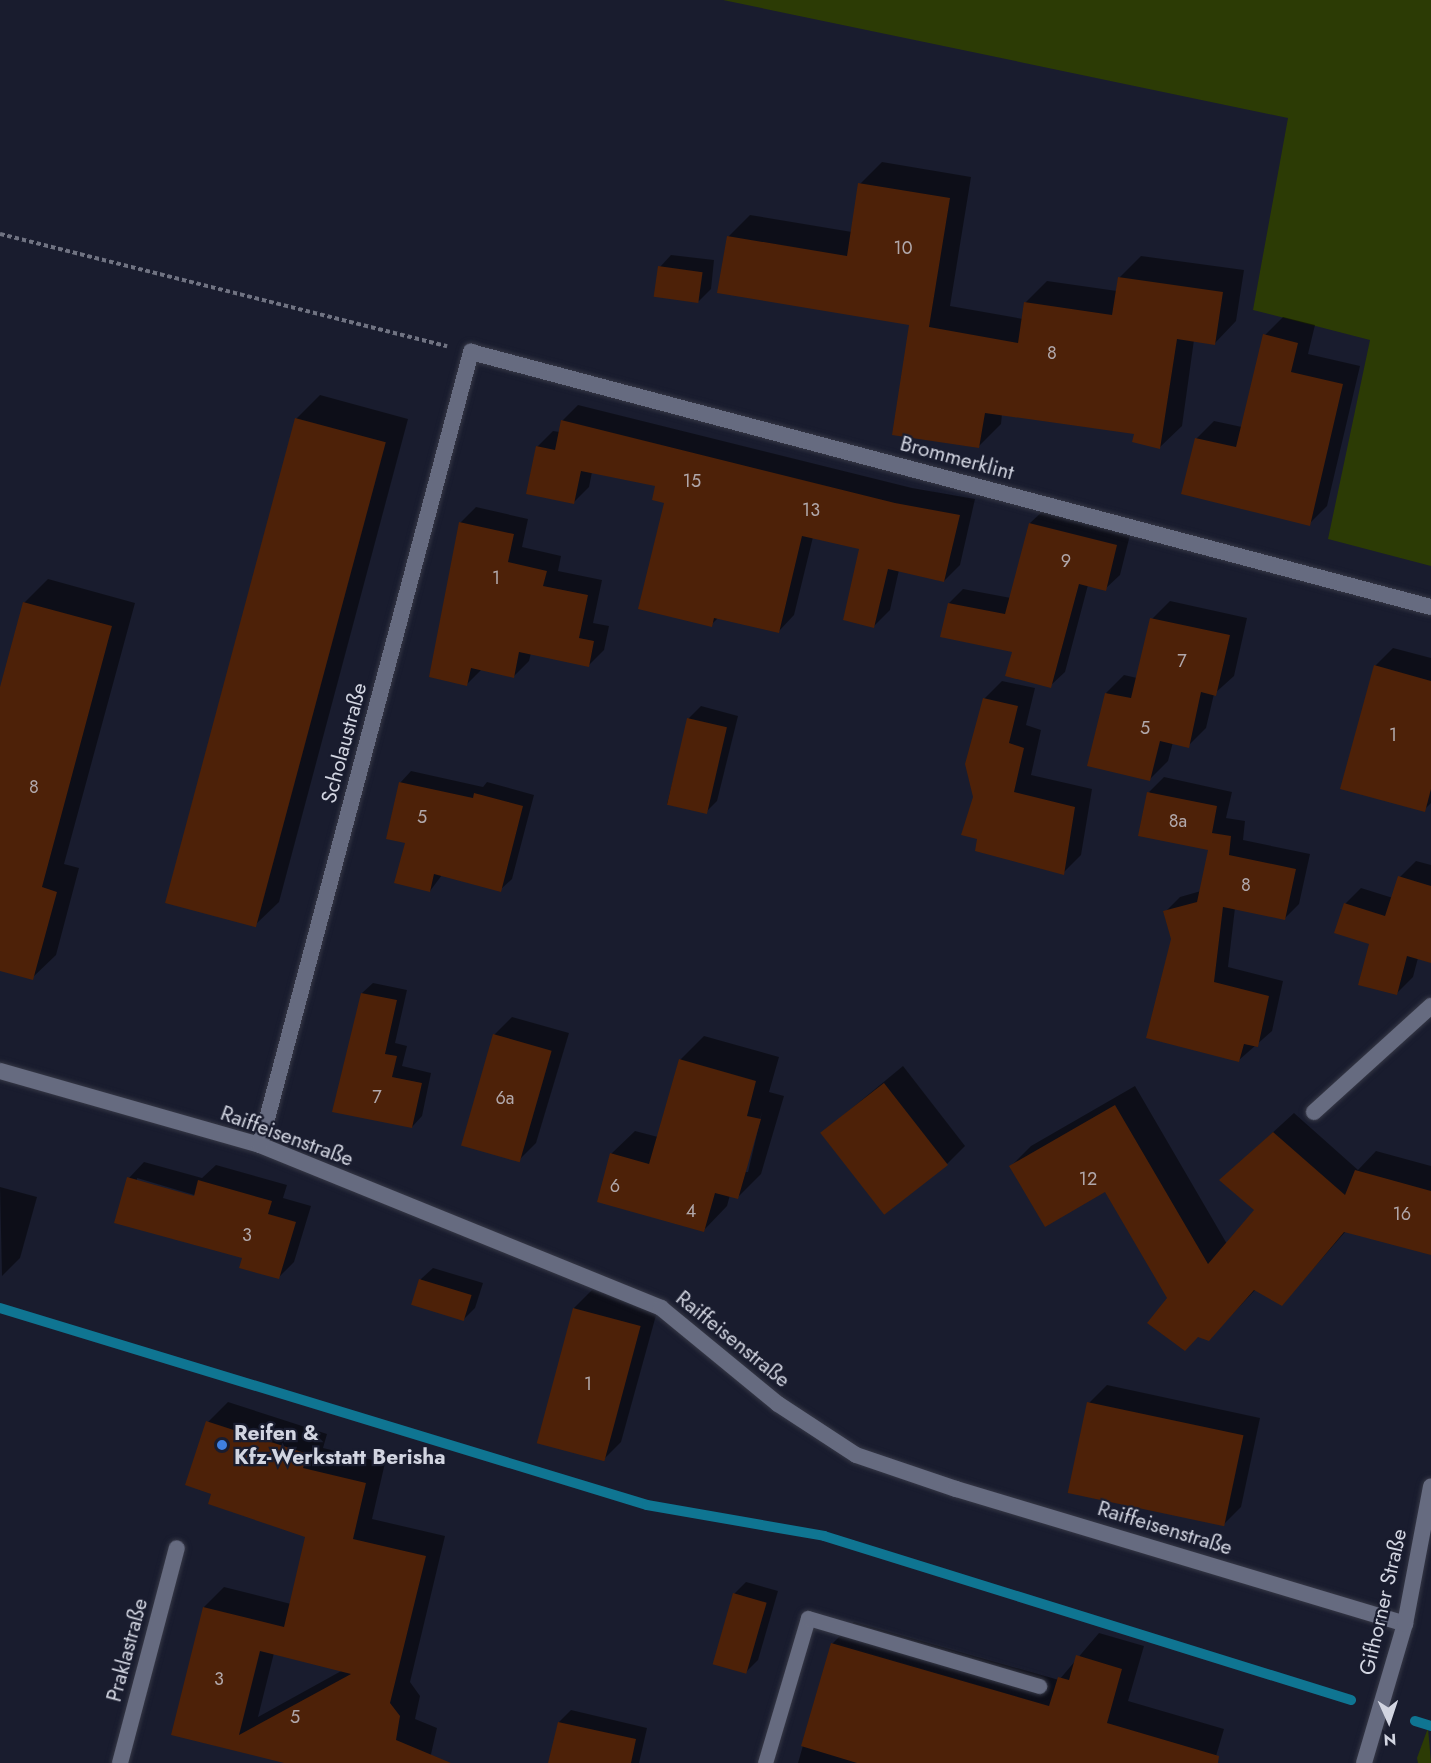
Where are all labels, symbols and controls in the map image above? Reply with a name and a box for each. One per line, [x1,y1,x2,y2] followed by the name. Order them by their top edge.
[894,237,912,259] house number: 10
[1047,342,1057,364] house number: 8
[898,431,1016,485] street label: Brommerklint
[683,470,701,492] house number: 15
[802,499,820,521] house number: 13
[1061,550,1071,572] house number: 9
[492,567,500,589] house number: 1
[1177,650,1187,672] house number: 7
[316,680,372,806] street label: Scholaustraße
[1140,717,1150,739] house number: 5
[1389,724,1397,746] house number: 1
[29,776,39,798] house number: 8
[417,806,427,828] house number: 5
[1169,810,1187,832] house number: 8a
[1241,874,1251,896] house number: 8
[372,1086,382,1108] house number: 7
[495,1087,515,1109] house number: 6a
[217,1100,357,1172] street label: Raiffeisenstraße
[1079,1168,1097,1190] house number: 12
[610,1175,620,1197] house number: 6
[686,1200,696,1222] house number: 4
[1393,1203,1411,1225] house number: 16
[242,1224,252,1246] house number: 3
[671,1285,795,1393] street label: Raiffeisenstraße
[584,1373,592,1395] house number: 1
[234,1420,445,1470] place label: Reifen & Kfz-Werkstatt Berisha
[215,1438,229,1452] marker: Reifen & Kfz-Werkstatt Berisha
[1095,1496,1235,1560] street label: Raiffeisenstraße
[1354,1526,1412,1678] street label: Gifhorner Straße
[101,1596,153,1704] street label: Praklastraße
[214,1668,224,1690] house number: 3
[1359,1691,1419,1751] north arrow
[290,1706,300,1728] house number: 5
[1383,1728,1397,1751] text: N

